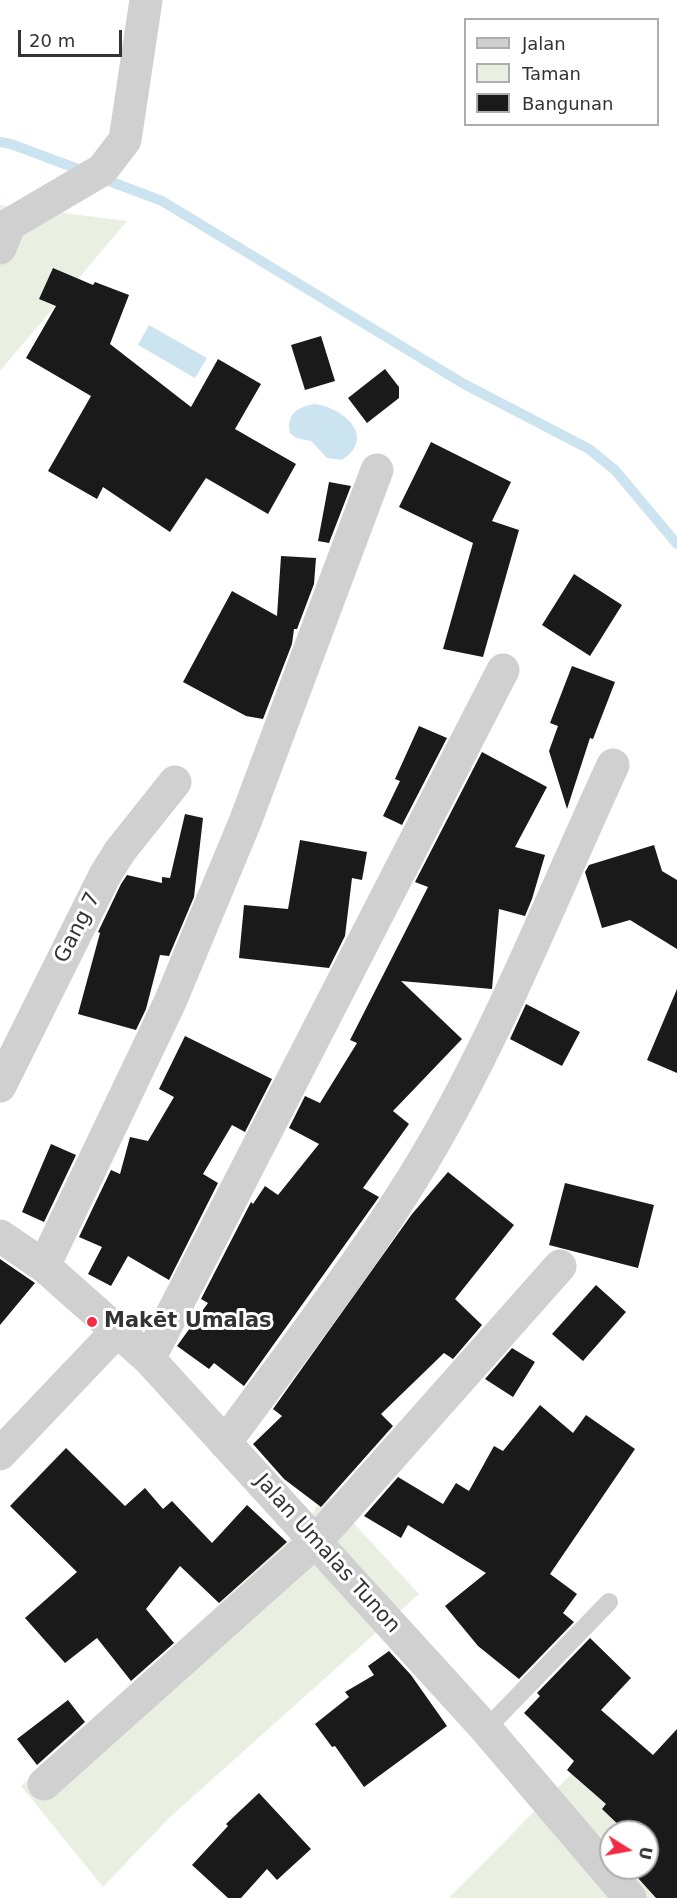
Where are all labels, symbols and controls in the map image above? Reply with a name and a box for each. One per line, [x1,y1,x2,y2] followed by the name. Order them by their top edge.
[21,18,124,56] scale bar
[464,18,659,126] legend
[29,30,75,51] text: 20 m
[522,33,566,54] text: Jalan
[522,63,581,84] text: Taman
[522,93,613,114] text: Bangunan
[50,889,106,967] street label: Gang 7
[104,1309,272,1335] place label: Makēt Umalas
[85,1315,99,1329] marker: Makēt Umalas
[249,1469,405,1639] street label: Jalan Umalas Tunon
[599,1820,659,1880] north arrow
[635,1845,656,1861] text: U

